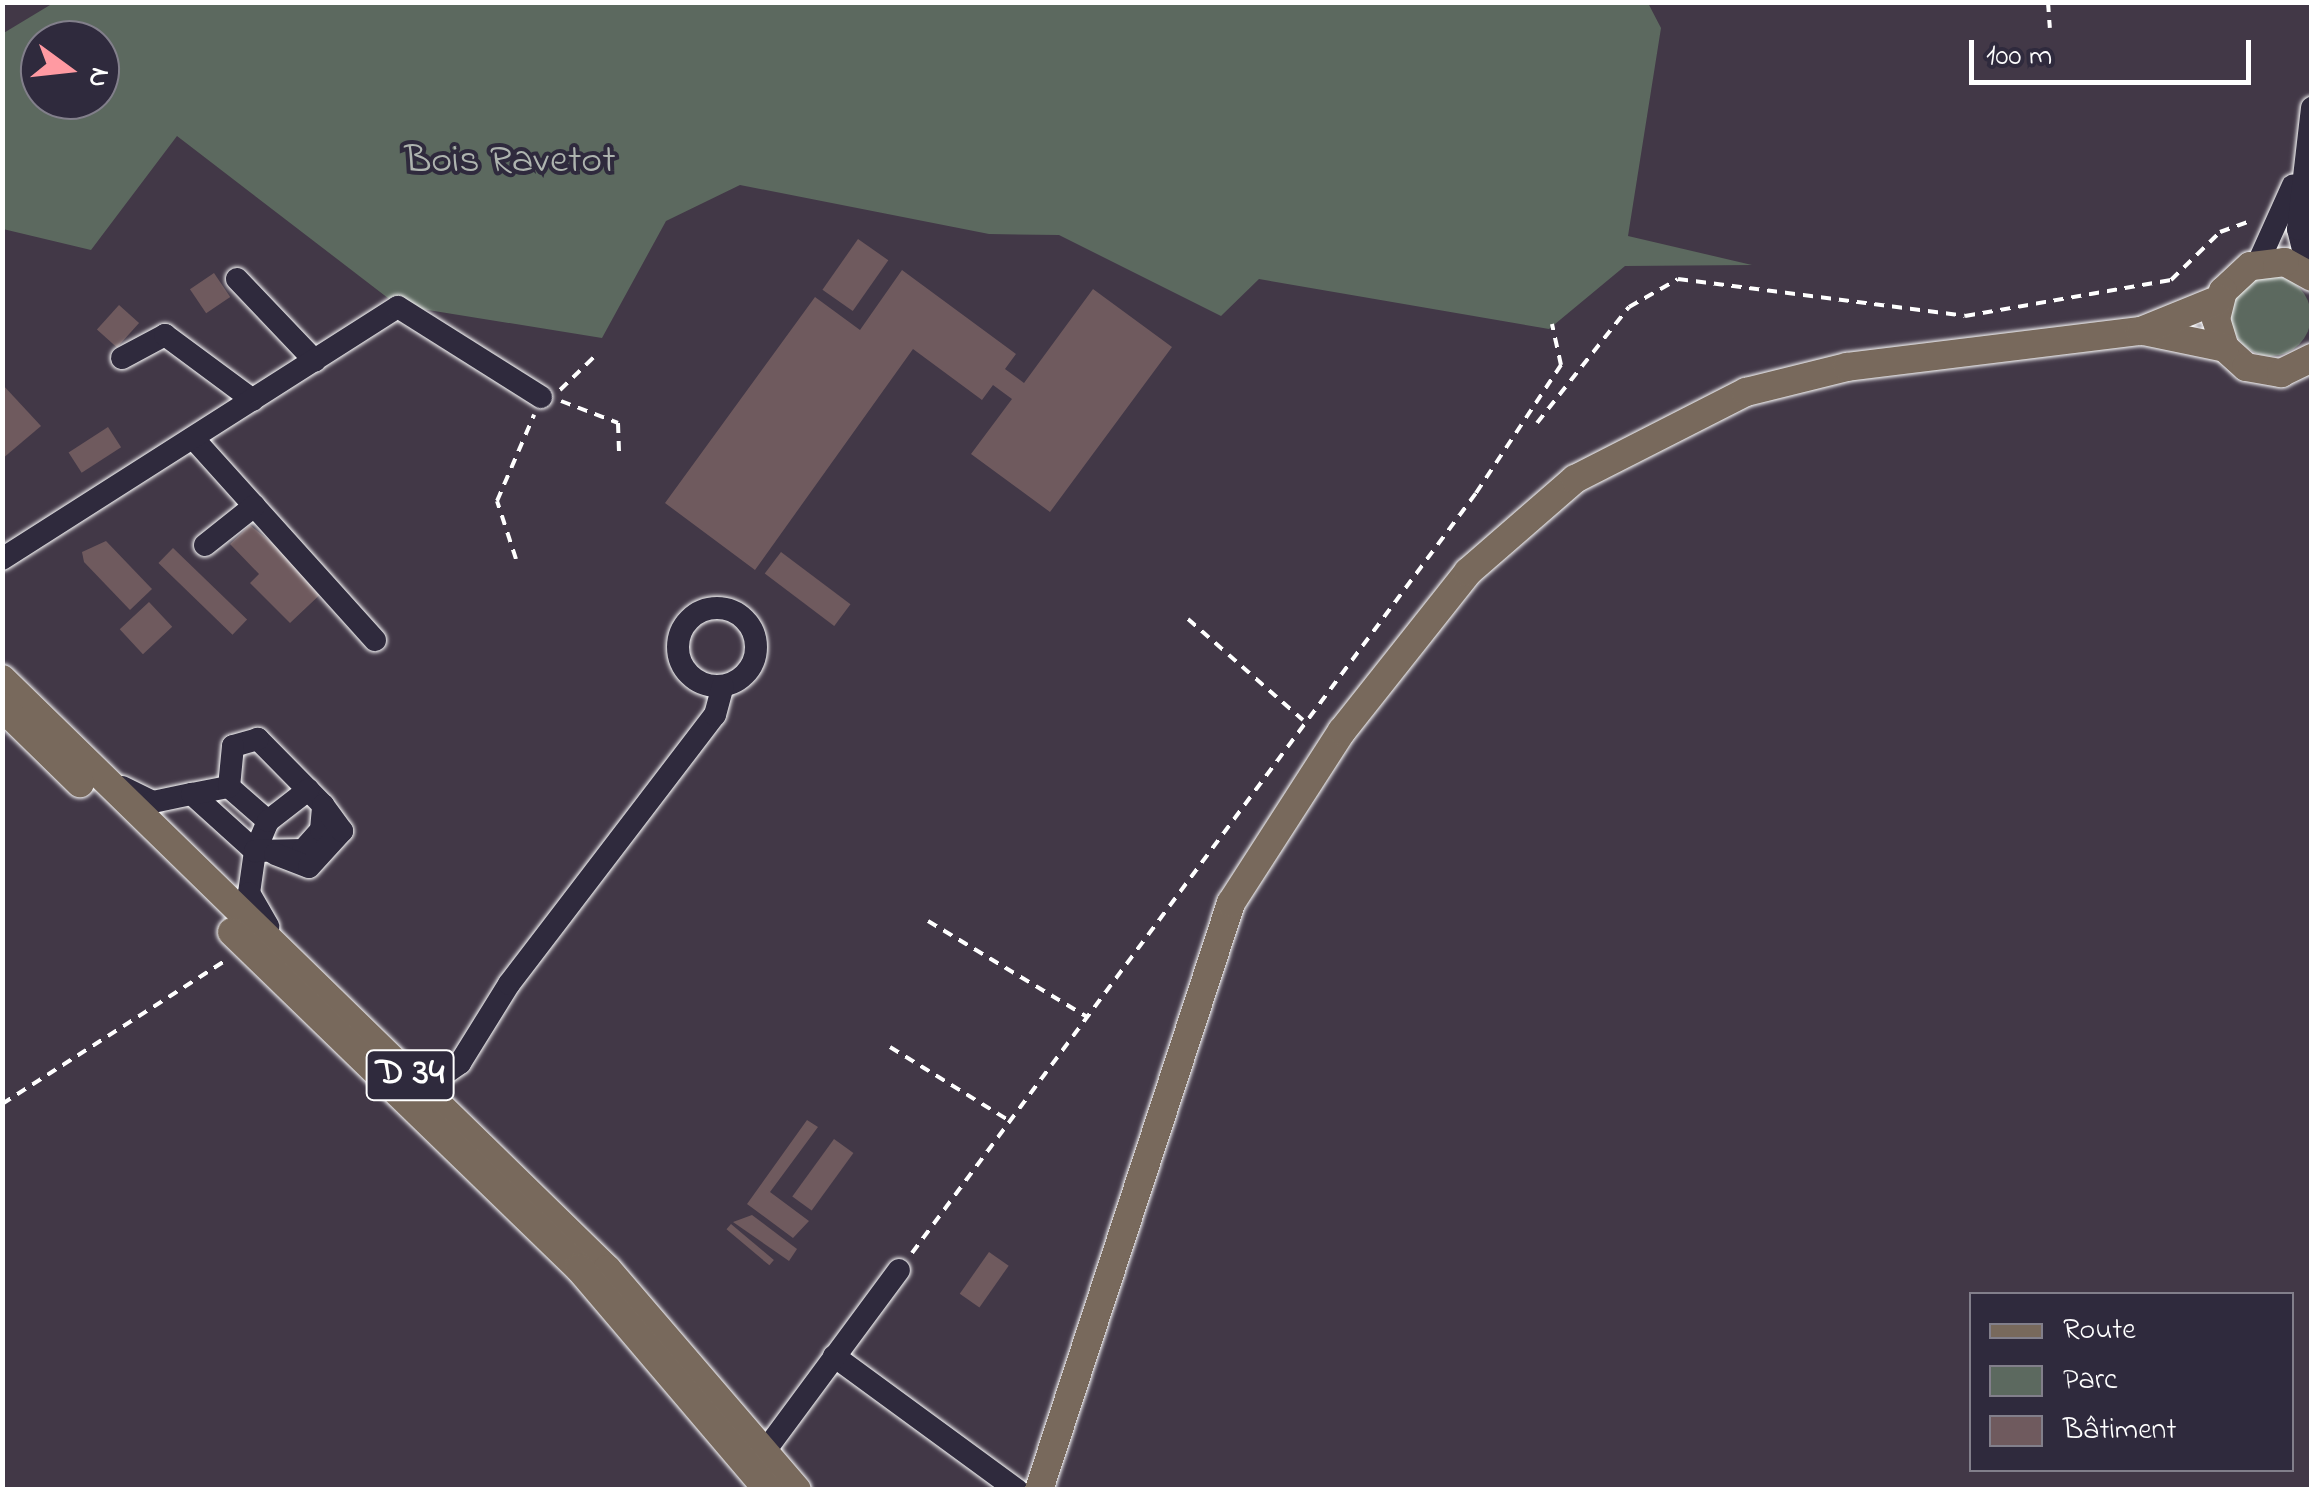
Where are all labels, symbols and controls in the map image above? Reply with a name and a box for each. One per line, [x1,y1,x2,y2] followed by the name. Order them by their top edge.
[20,20,120,120] north arrow
[1974,20,2256,82] scale bar
[1986,35,2052,79] text: 100 m
[75,63,120,92] text: N
[404,138,616,186] park label: Bois Ravetot
[365,1042,455,1108] road number: D 34
[1969,1292,2294,1472] legend
[2063,1309,2136,1353] text: Route
[2063,1359,2117,1403] text: Parc
[2063,1409,2176,1453] text: Bâtiment

